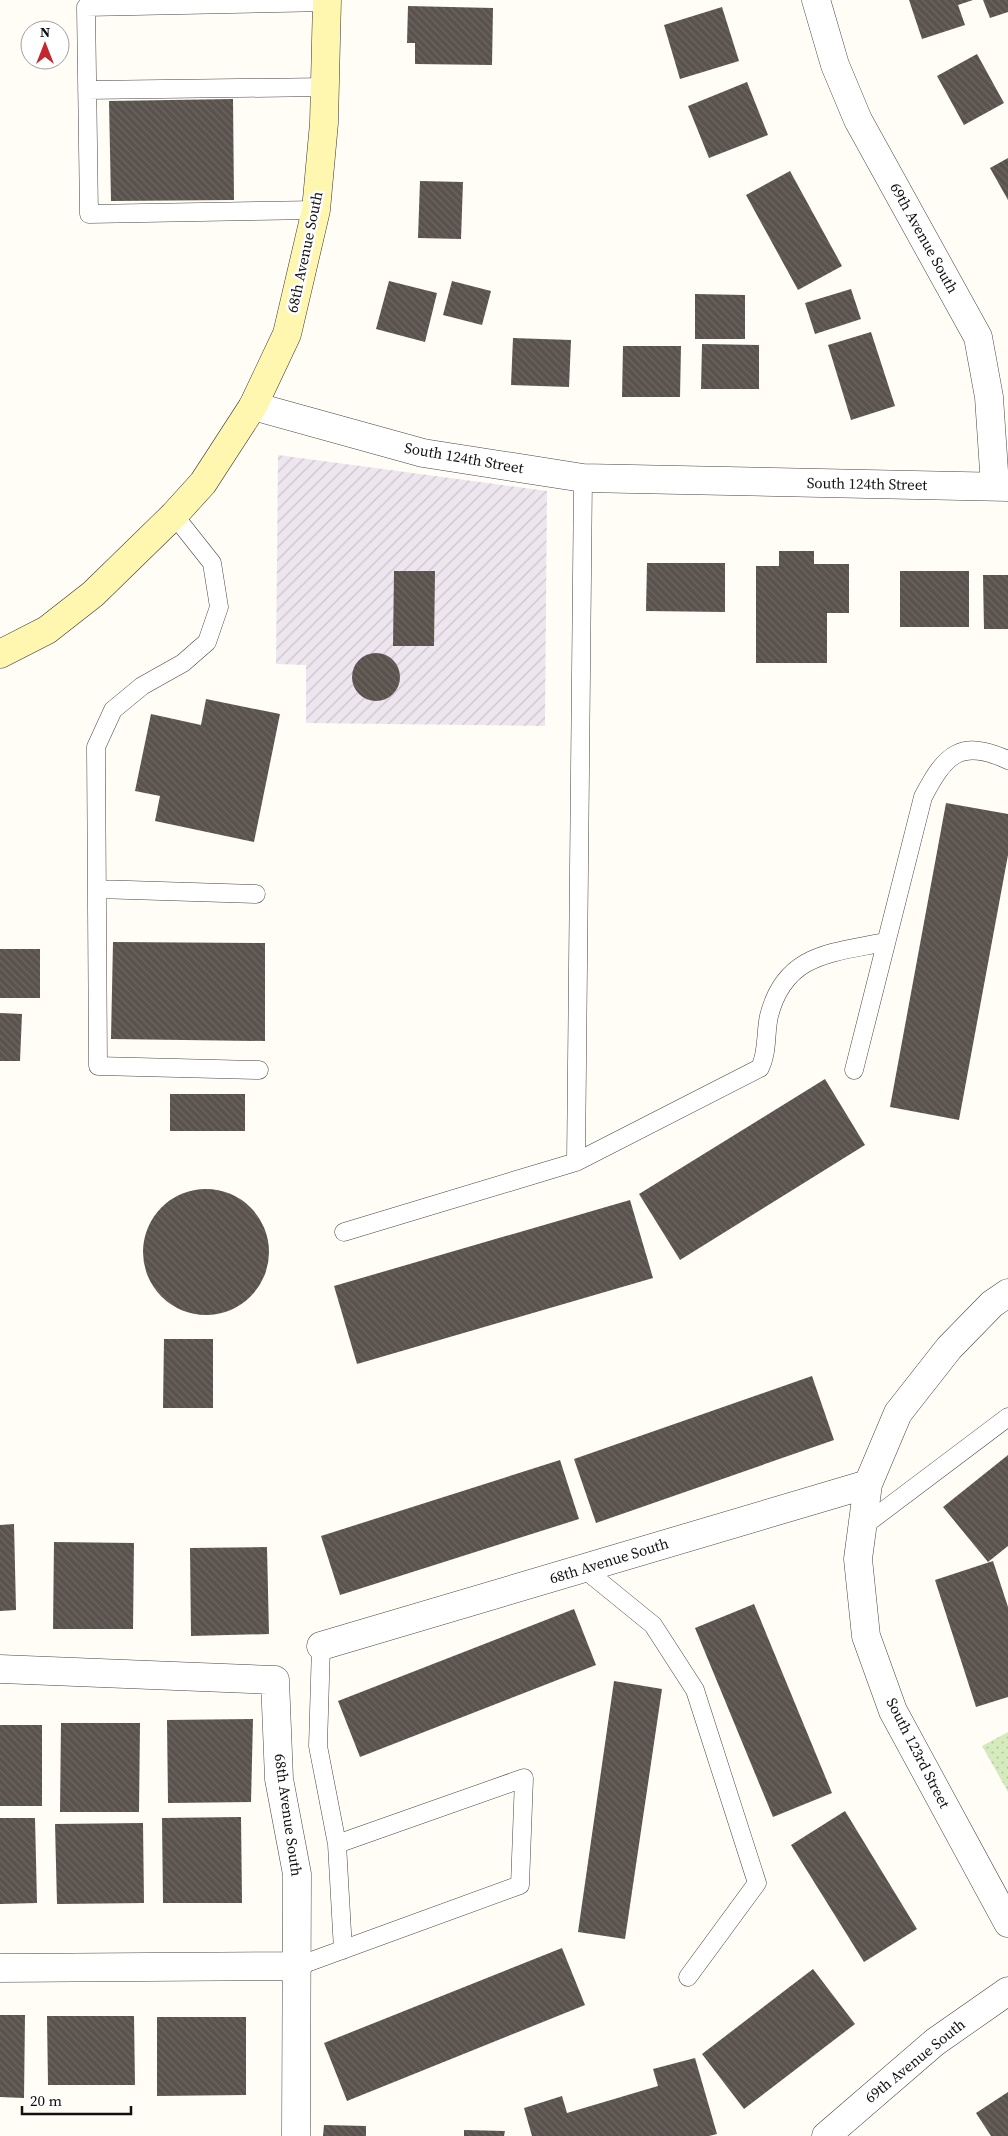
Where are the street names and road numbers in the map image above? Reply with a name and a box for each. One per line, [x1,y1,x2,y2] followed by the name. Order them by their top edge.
[885,179,964,297] street label: 69th Avenue South
[281,189,328,314] street label: 68th Avenue South
[403,437,525,478] street label: South 124th Street
[807,472,928,495] street label: South 124th Street
[547,1532,671,1589] street label: 68th Avenue South
[882,1694,955,1812] street label: South 123rd Street
[270,1752,307,1878] street label: 68th Avenue South
[860,2014,969,2108] street label: 69th Avenue South

